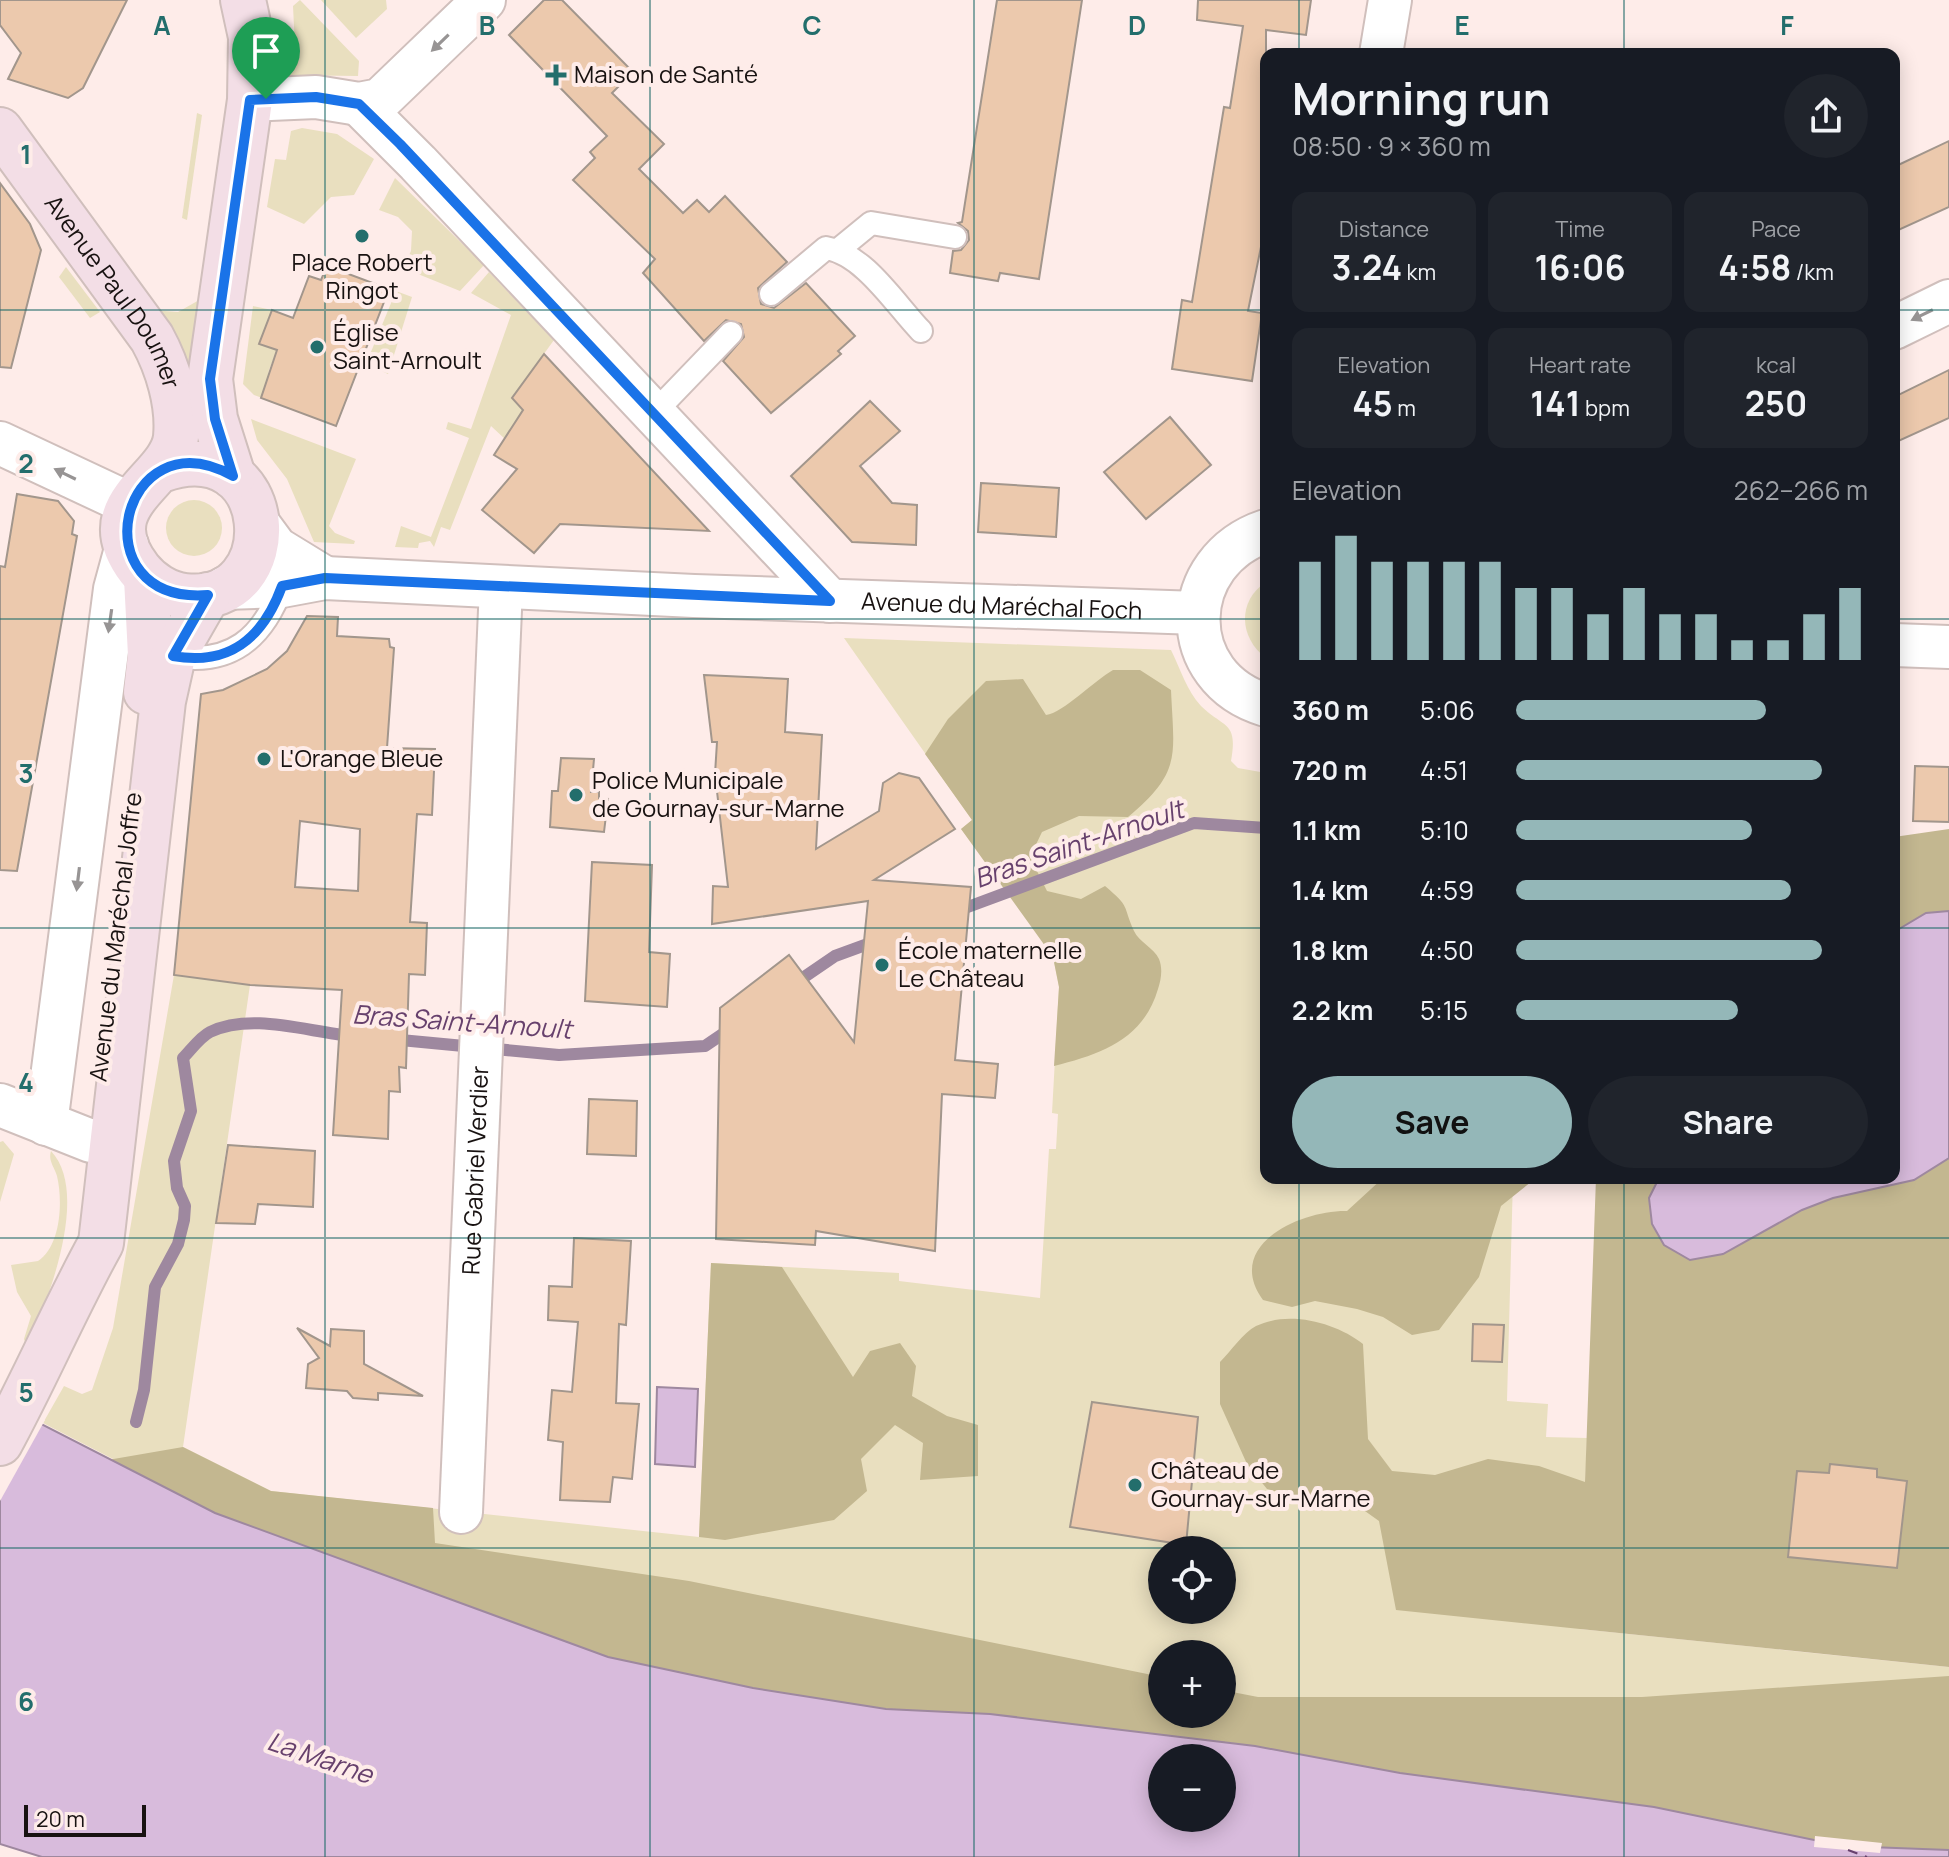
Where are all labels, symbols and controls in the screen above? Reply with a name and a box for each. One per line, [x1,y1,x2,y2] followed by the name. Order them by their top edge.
[153,7,171,43] text: A
[479,7,495,43] text: B
[802,7,822,43] text: C
[1128,7,1146,43] text: D
[1454,7,1470,43] text: E
[1780,7,1794,43] text: F
[232,17,300,99] pin
[244,29,288,73] icon: arrive
[431,33,450,52] one-way arrow
[574,57,758,90] place label: Maison de Santé
[545,64,567,86] marker: Maison de Santé
[1292,68,1550,128] text: Morning run
[1784,74,1868,158] button: share
[1292,128,1491,164] text: 08:50 · 9 × 360 m
[20,136,32,172] text: 1
[38,188,189,392] street label: Avenue Paul Doumer
[1339,214,1429,244] text: Distance
[1555,214,1605,244] text: Time
[1751,214,1801,244] text: Pace
[353,227,371,245] marker: Place Robert Ringot
[1332,244,1402,290] text: 3.24
[1534,244,1626,290] text: 16:06
[1718,244,1791,290] text: 4:58
[291,245,433,306] place label: Place Robert Ringot
[1402,257,1436,287] text: km
[1791,257,1834,287] text: /km
[1910,308,1933,322] one-way arrow
[333,315,482,376] place label: Église Saint-Arnoult
[308,338,326,356] marker: Église Saint-Arnoult
[1338,350,1430,380] text: Elevation
[1529,350,1631,380] text: Heart rate
[1756,350,1796,380] text: kcal
[1352,380,1393,426] text: 45
[1530,380,1581,426] text: 141
[1745,380,1807,426] text: 250
[1393,393,1416,423] text: m
[1581,393,1630,423] text: bpm
[18,445,34,481] text: 2
[53,467,77,481] one-way arrow
[1292,472,1402,508] text: Elevation
[1734,472,1868,508] text: 262–266 m
[861,584,1143,626] street label: Avenue du Maréchal Foch
[103,609,116,634] one-way arrow
[1292,692,1369,728] text: 360 m
[1420,692,1475,728] text: 5:06
[280,741,443,774] place label: L'Orange Bleue
[255,750,273,768] marker: L'Orange Bleue
[1292,752,1367,788] text: 720 m
[1420,752,1468,788] text: 4:51
[18,755,34,791] text: 3
[592,763,845,824] place label: Police Municipale de Gournay-sur-Marne
[567,786,585,804] marker: Police Municipale de Gournay-sur-Marne
[969,789,1191,896] water label: Bras Saint-Arnoult
[80,790,149,1083] street label: Avenue du Maréchal Joffre
[1292,812,1361,848] text: 1.1 km
[1420,812,1469,848] text: 5:10
[71,867,84,892] one-way arrow
[1292,872,1369,908] text: 1.4 km
[1420,872,1474,908] text: 4:59
[1292,932,1369,968] text: 1.8 km
[1420,932,1474,968] text: 4:50
[898,933,1082,994] place label: École maternelle Le Château
[873,956,891,974] marker: École maternelle Le Château
[1292,992,1373,1028] text: 2.2 km
[1420,992,1468,1028] text: 5:15
[351,995,575,1047] water label: Bras Saint-Arnoult
[18,1064,34,1100] text: 4
[453,1065,495,1276] street label: Rue Gabriel Verdier
[1292,1076,1572,1168] button: Save
[1588,1076,1868,1168] button: Share
[18,1374,34,1410] text: 5
[1151,1453,1371,1514] place label: Château de Gournay-sur-Marne
[1126,1476,1144,1494] marker: Château de Gournay-sur-Marne
[1148,1536,1236,1832] map controls
[1148,1536,1236,1624] button: locate
[1148,1640,1236,1728] button: +
[18,1683,34,1719] text: 6
[263,1722,379,1792] water label: La Marne
[1148,1744,1236,1832] button: −
[24,1801,146,1837] scale bar
[36,1804,85,1834] text: 20 m

